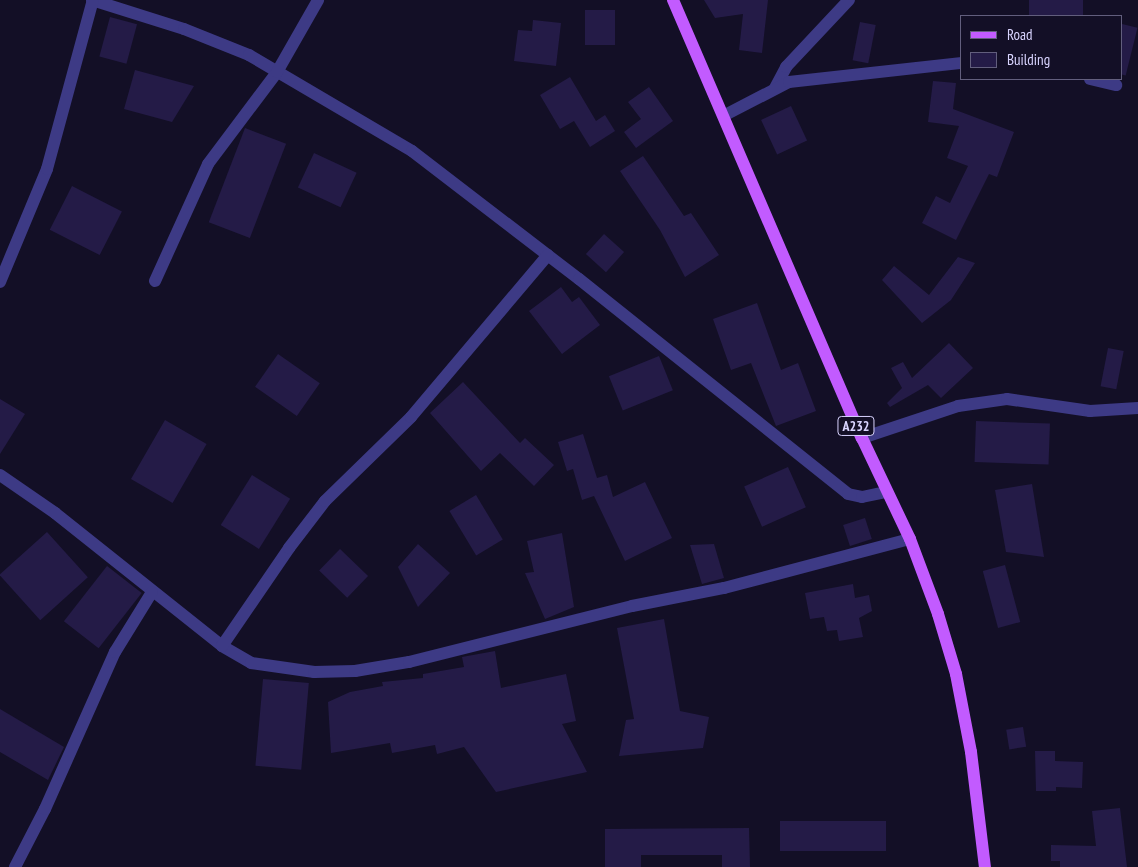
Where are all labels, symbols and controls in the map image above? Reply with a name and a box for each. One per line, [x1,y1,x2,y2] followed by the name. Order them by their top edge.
[960,15,1123,80] legend
[1007,25,1033,44] text: Road
[1007,50,1050,69] text: Building
[837,414,875,438] road number: A232

